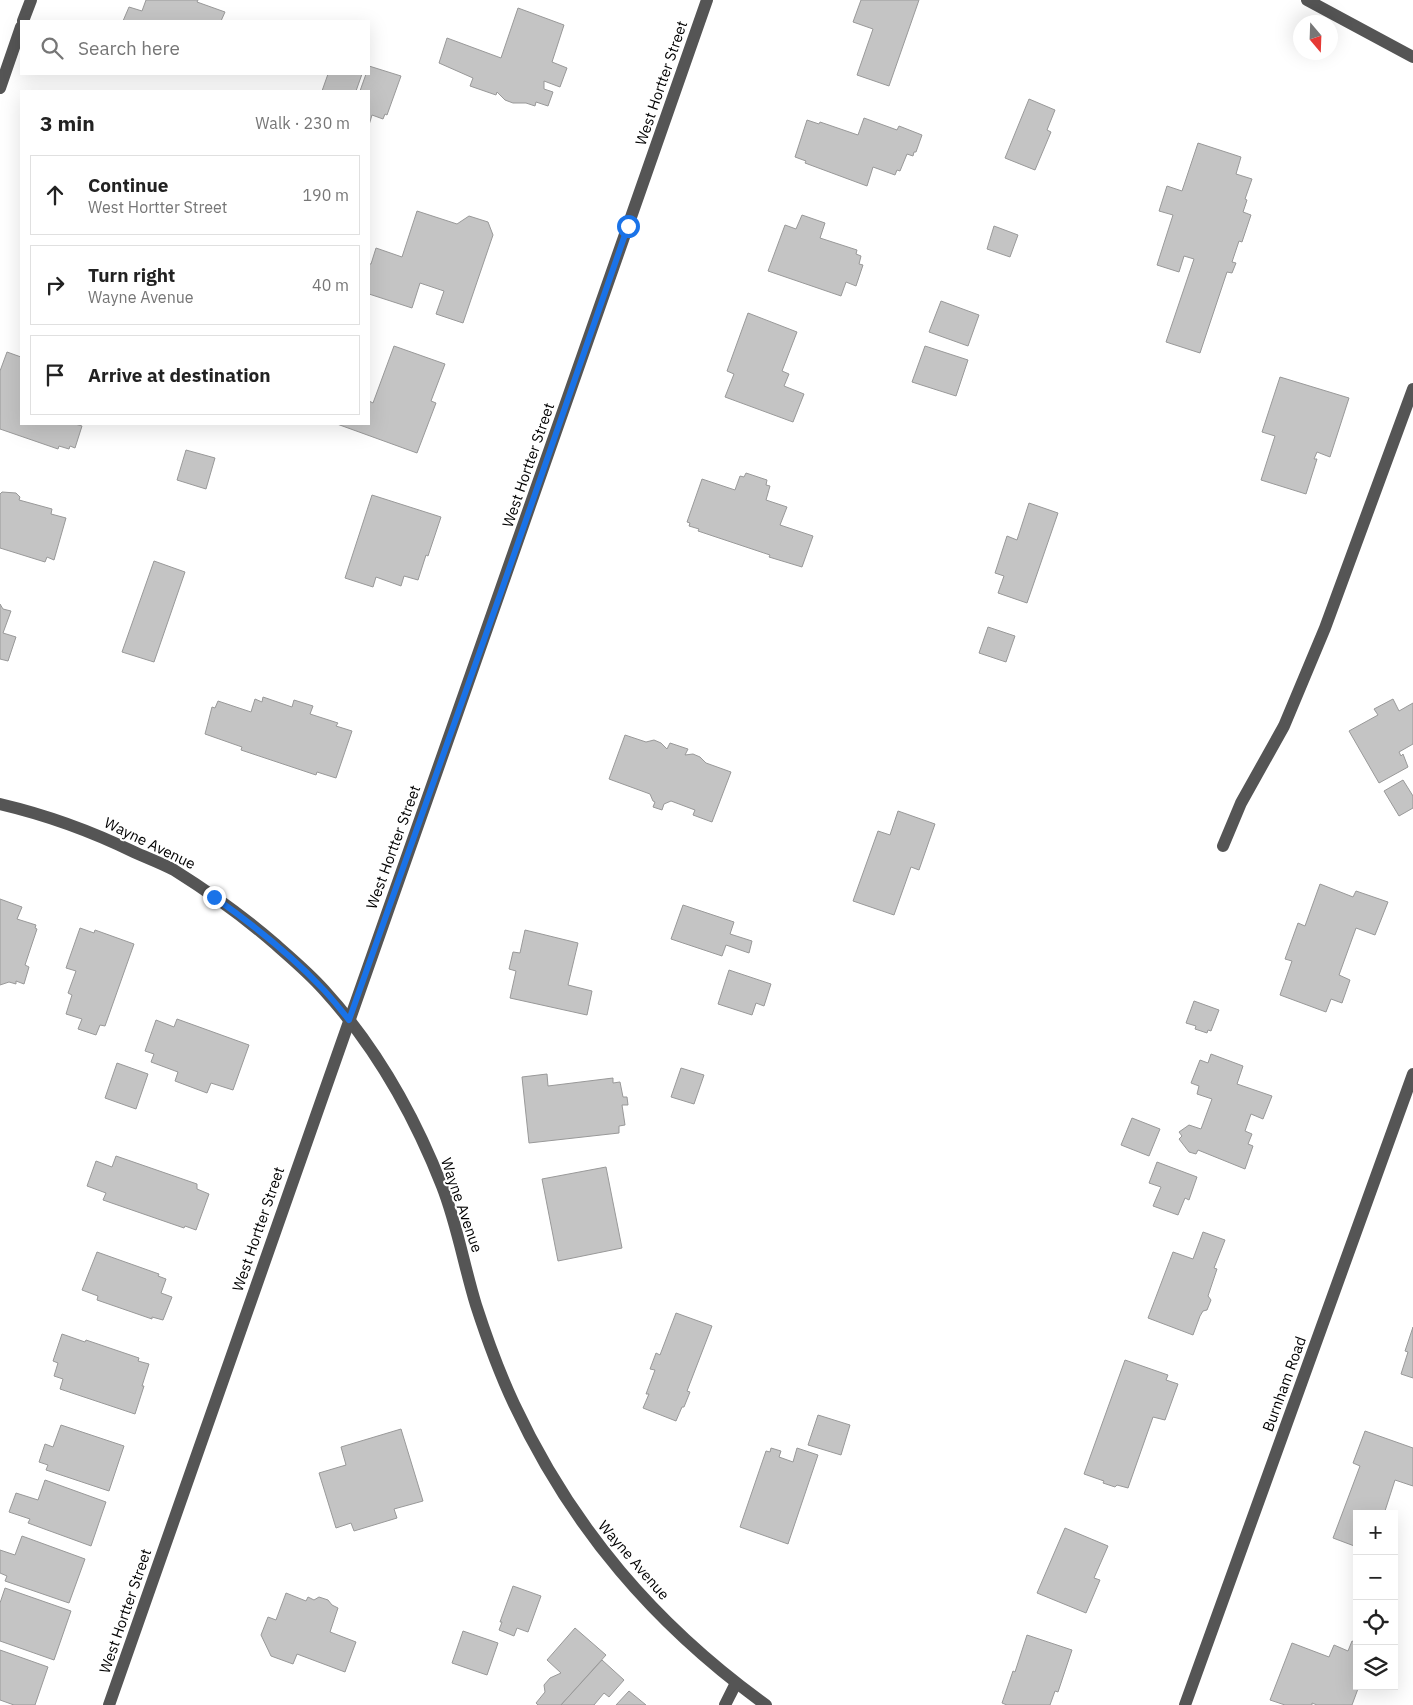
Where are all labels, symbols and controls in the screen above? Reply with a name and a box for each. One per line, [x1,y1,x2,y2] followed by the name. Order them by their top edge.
[1293,15,1338,60] north arrow
[631,18,691,148] street label: West Hortter Street
[20,20,370,75] search box
[38,34,66,62] icon: search
[78,36,180,60] text: Search here
[40,109,95,137] text: 3 min
[255,113,350,133] text: Walk · 230 m
[88,173,168,197] text: Continue
[41,181,69,209] icon: ahead
[302,185,349,205] text: 190 m
[88,197,227,217] text: West Hortter Street
[617,215,640,238] route start
[88,263,175,287] text: Turn right
[41,271,69,299] icon: right
[312,275,349,295] text: 40 m
[88,287,194,307] text: Wayne Avenue
[41,361,69,389] icon: arrive
[88,363,271,387] text: Arrive at destination
[498,400,558,530] street label: West Hortter Street
[362,782,424,912] street label: West Hortter Street
[101,813,199,873] street label: Wayne Avenue
[203,886,226,909] route end
[437,1155,487,1255] street label: Wayne Avenue
[228,1164,288,1294] street label: West Hortter Street
[1258,1334,1310,1434] street label: Burnham Road
[1353,1510,1398,1690] map controls
[1353,1510,1398,1555] button: +
[594,1516,674,1604] street label: Wayne Avenue
[95,1546,155,1676] street label: West Hortter Street
[1353,1555,1398,1600] button: −
[1353,1600,1398,1645] button: locate
[1353,1645,1398,1690] button: layers

